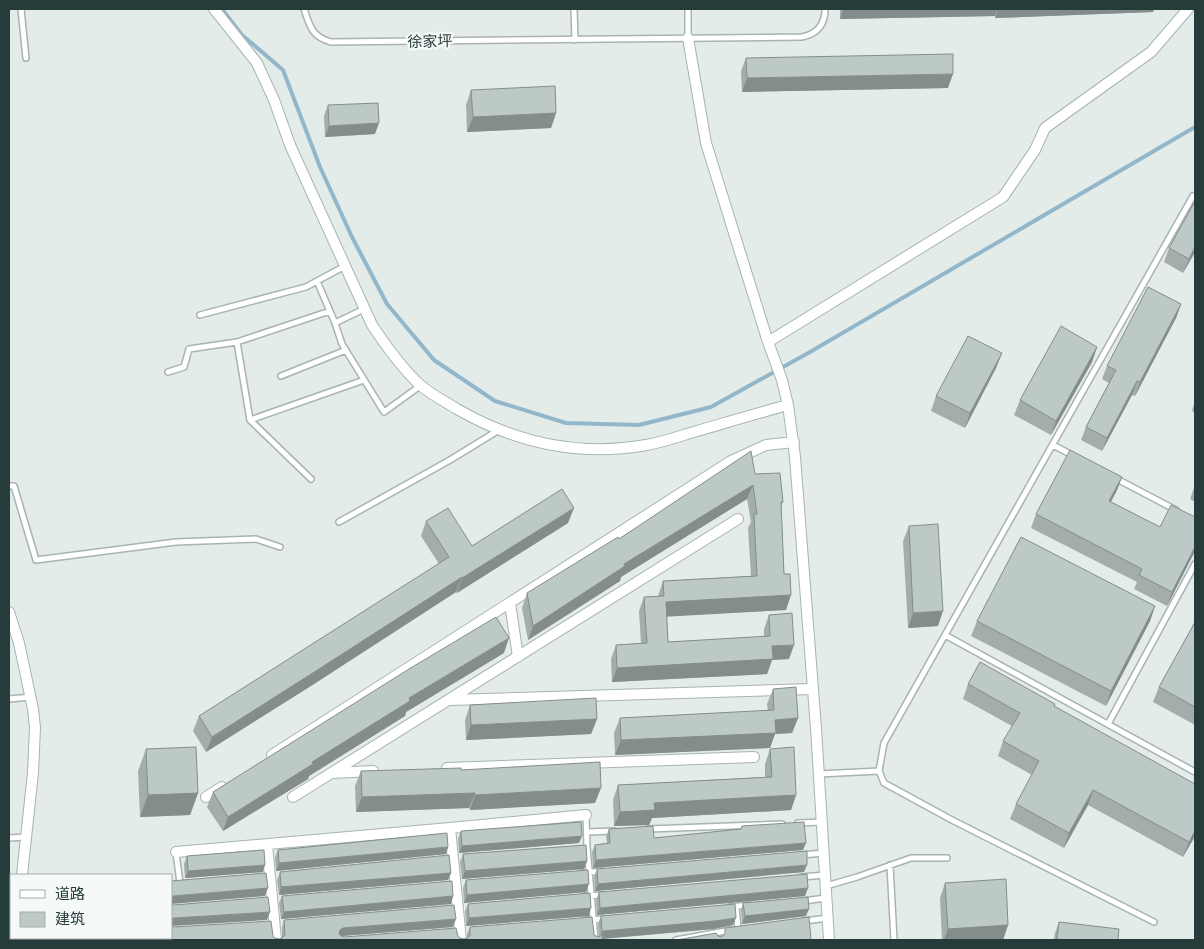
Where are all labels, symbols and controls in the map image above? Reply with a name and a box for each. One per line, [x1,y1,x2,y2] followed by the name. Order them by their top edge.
[407,31,453,51] street label: 徐家坪
[10,874,172,939] legend
[55,884,85,903] text: 道路
[55,909,85,928] text: 建筑

